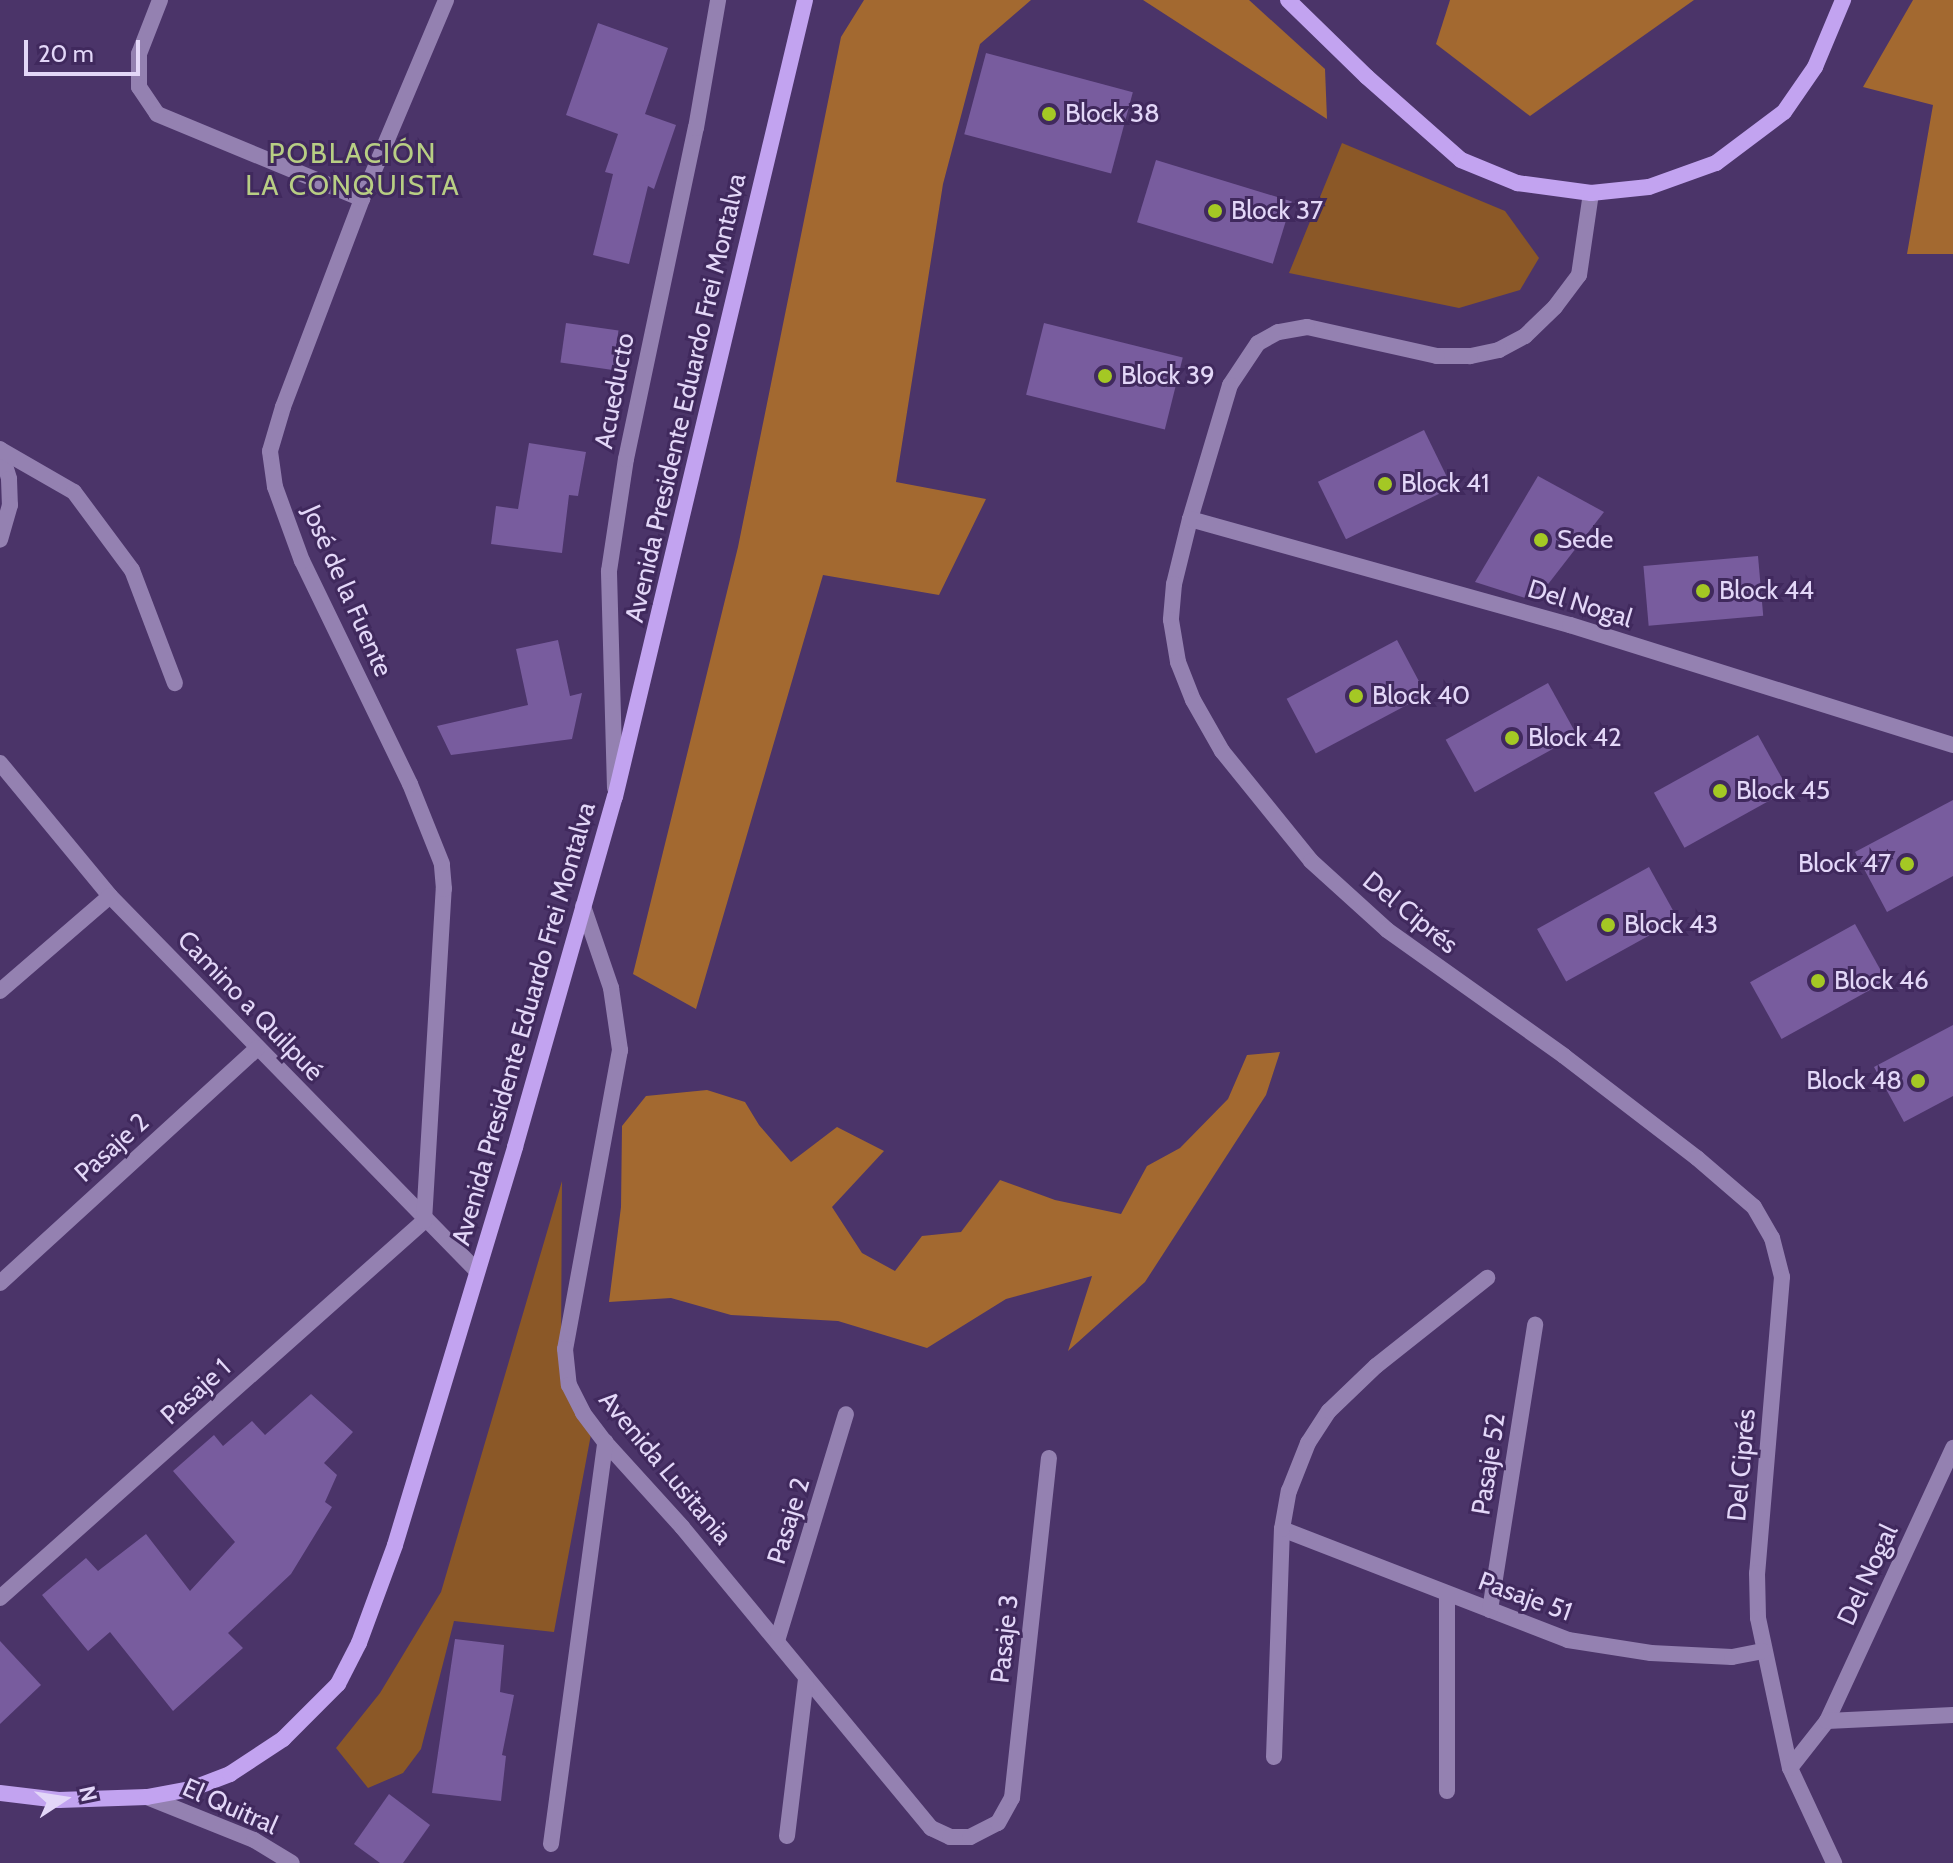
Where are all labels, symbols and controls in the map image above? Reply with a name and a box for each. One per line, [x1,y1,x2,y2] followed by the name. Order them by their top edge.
[28,24,144,74] scale bar
[38,39,94,68] text: 20 m
[1065,98,1160,130] place label: Block 38
[1040,105,1058,123] marker: Block 38
[245,136,461,202] district label: POBLACIÓN LA CONQUISTA
[619,171,753,625] street label: Avenida Presidente Eduardo Frei Montalva
[1231,195,1323,227] place label: Block 37
[1206,202,1224,220] marker: Block 37
[588,330,642,452] street label: Acueducto
[1121,360,1215,392] place label: Block 39
[1096,367,1114,385] marker: Block 39
[1401,468,1489,500] place label: Block 41
[1376,475,1394,493] marker: Block 41
[295,500,399,682] street label: José de la Fuente
[1557,524,1613,556] place label: Sede
[1532,531,1550,549] marker: Sede
[1524,573,1636,635] street label: Del Nogal
[1719,575,1814,607] place label: Block 44
[1694,582,1712,600] marker: Block 44
[1372,680,1470,712] place label: Block 40
[1347,687,1365,705] marker: Block 40
[1528,722,1622,754] place label: Block 42
[1503,729,1521,747] marker: Block 42
[1736,775,1830,807] place label: Block 45
[1711,782,1729,800] marker: Block 45
[446,799,602,1249] street label: Avenida Presidente Eduardo Frei Montalva
[1798,848,1891,880] place label: Block 47
[1898,855,1916,873] marker: Block 47
[1356,865,1464,961] street label: Del Ciprés
[1624,909,1718,941] place label: Block 43
[1599,916,1617,934] marker: Block 43
[171,925,329,1087] street label: Camino a Quilpué
[1834,965,1929,997] place label: Block 46
[1809,972,1827,990] marker: Block 46
[1806,1065,1902,1097] place label: Block 48
[1909,1072,1927,1090] marker: Block 48
[69,1107,155,1189] street label: Pasaje 2
[155,1353,237,1431] street label: Pasaje 1
[592,1385,738,1551] street label: Avenida Lusitania
[1722,1407,1762,1523] street label: Del Ciprés
[1466,1411,1512,1517] street label: Pasaje 52
[761,1474,817,1568] street label: Pasaje 2
[1831,1520,1905,1630] street label: Del Nogal
[1474,1566,1576,1628] street label: Pasaje 51
[985,1593,1025,1685] street label: Pasaje 3
[24,1759,104,1839] north arrow
[178,1772,282,1842] street label: El Quitral
[73,1783,103,1804] text: N

